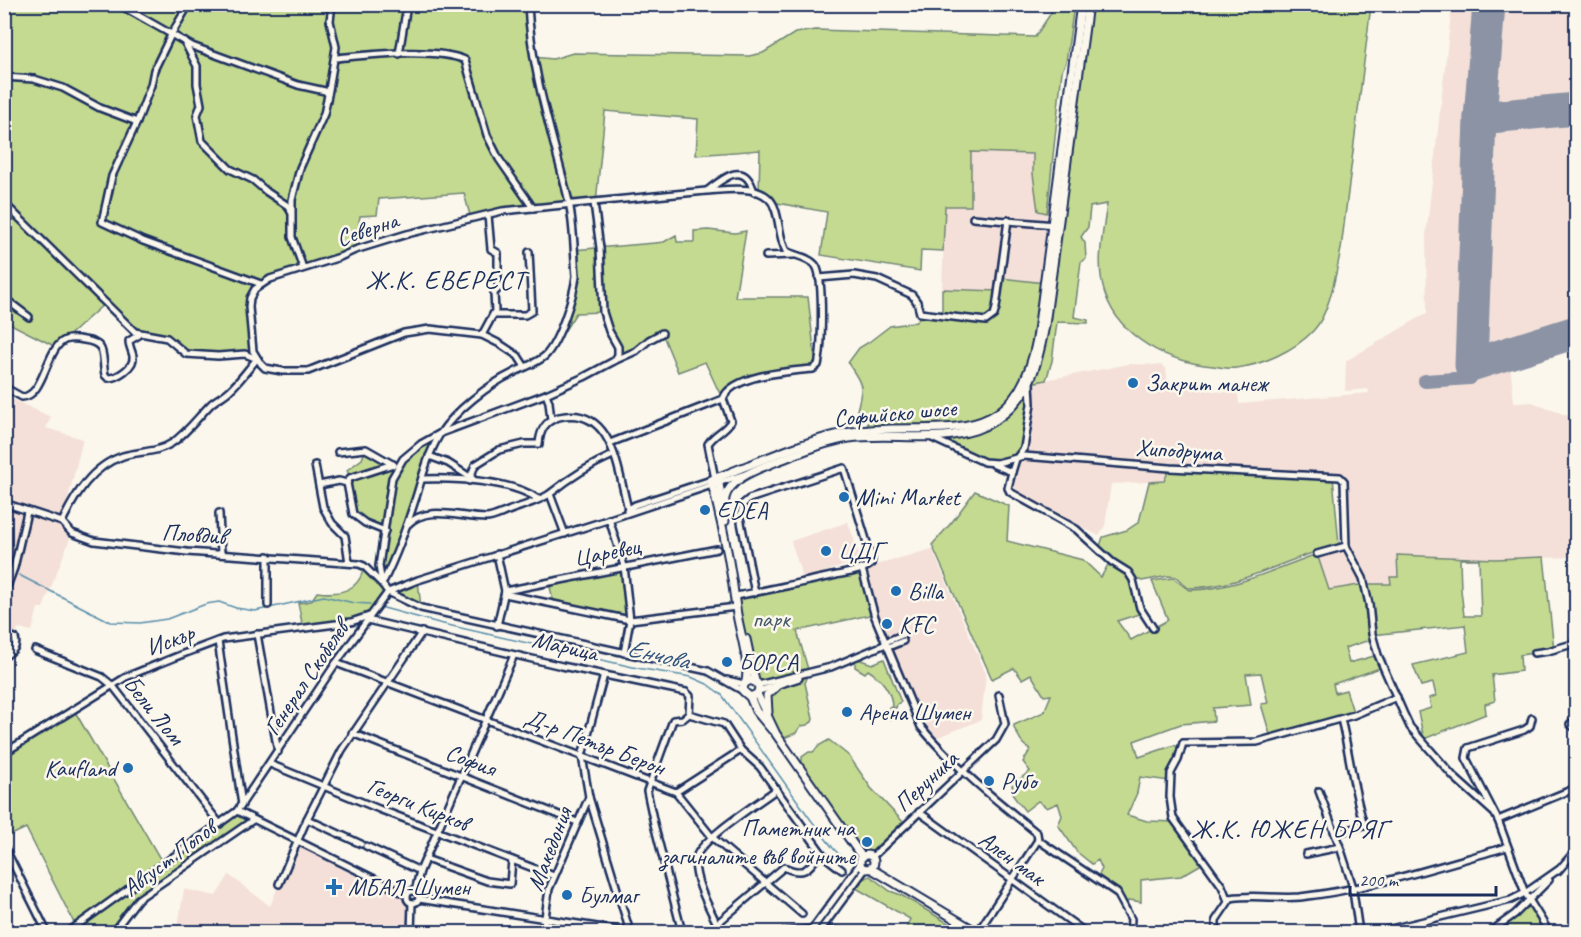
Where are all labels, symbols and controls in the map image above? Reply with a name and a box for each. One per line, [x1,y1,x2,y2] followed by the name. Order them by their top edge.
[332,204,404,253] street label: Северна
[365,264,530,297] district label: Ж.К. ЕВЕРЕСТ
[1145,368,1270,398] place label: Закрит манеж
[1126,376,1140,390] marker: Закрит манеж
[833,393,960,433] street label: Софийско шосе
[1135,432,1225,468] street label: Хиподрума
[856,482,961,512] place label: Mini Market
[837,490,851,504] marker: Mini Market
[717,495,769,525] place label: EDEA
[698,503,712,517] marker: EDEA
[161,517,233,552] street label: Пловдив
[571,531,644,573] street label: Царевец
[838,536,889,566] place label: ЦДГ
[819,544,833,558] marker: ЦДГ
[908,576,944,606] place label: Billa
[889,584,903,598] marker: Billa
[752,604,792,634] park label: парк
[899,609,936,639] place label: KFC
[257,610,358,741] street label: Генерал Скобелев
[142,617,199,663] street label: Искър
[880,617,894,631] marker: KFC
[529,624,603,669] street label: Марица
[624,631,694,678] water label: Енчова
[739,647,799,677] place label: БОРСА
[720,655,734,669] marker: БОРСА
[117,669,192,752] street label: Бели Лом
[859,697,973,727] place label: Арена Шумен
[521,702,671,783] street label: Д-р Петър Берон
[840,705,854,719] marker: Арена Шумен
[442,737,502,784] street label: София
[888,743,965,818] street label: Перуника
[45,753,120,783] place label: Kaufland
[121,761,135,775] marker: Kaufland
[1001,766,1039,796] place label: Рубо
[363,770,477,839] street label: Георги Кирков
[982,774,996,788] marker: Рубо
[519,802,579,895] street label: Македония
[116,810,225,903] street label: Август Попов
[658,813,857,872] place label: Паметник на загиналите във войните
[1191,813,1393,846] district label: Ж.К. ЮЖЕН БРЯГ
[973,824,1053,893] street label: Ален мак
[860,835,874,849] marker: Паметник на загиналите във войните
[1350,859,1496,897] scale bar
[1359,869,1400,891] text: 200 m
[348,872,471,902] place label: МБАЛ-Шумен
[325,878,343,896] marker: МБАЛ-Шумен
[579,880,641,910] place label: Булмаг
[560,888,574,902] marker: Булмаг

